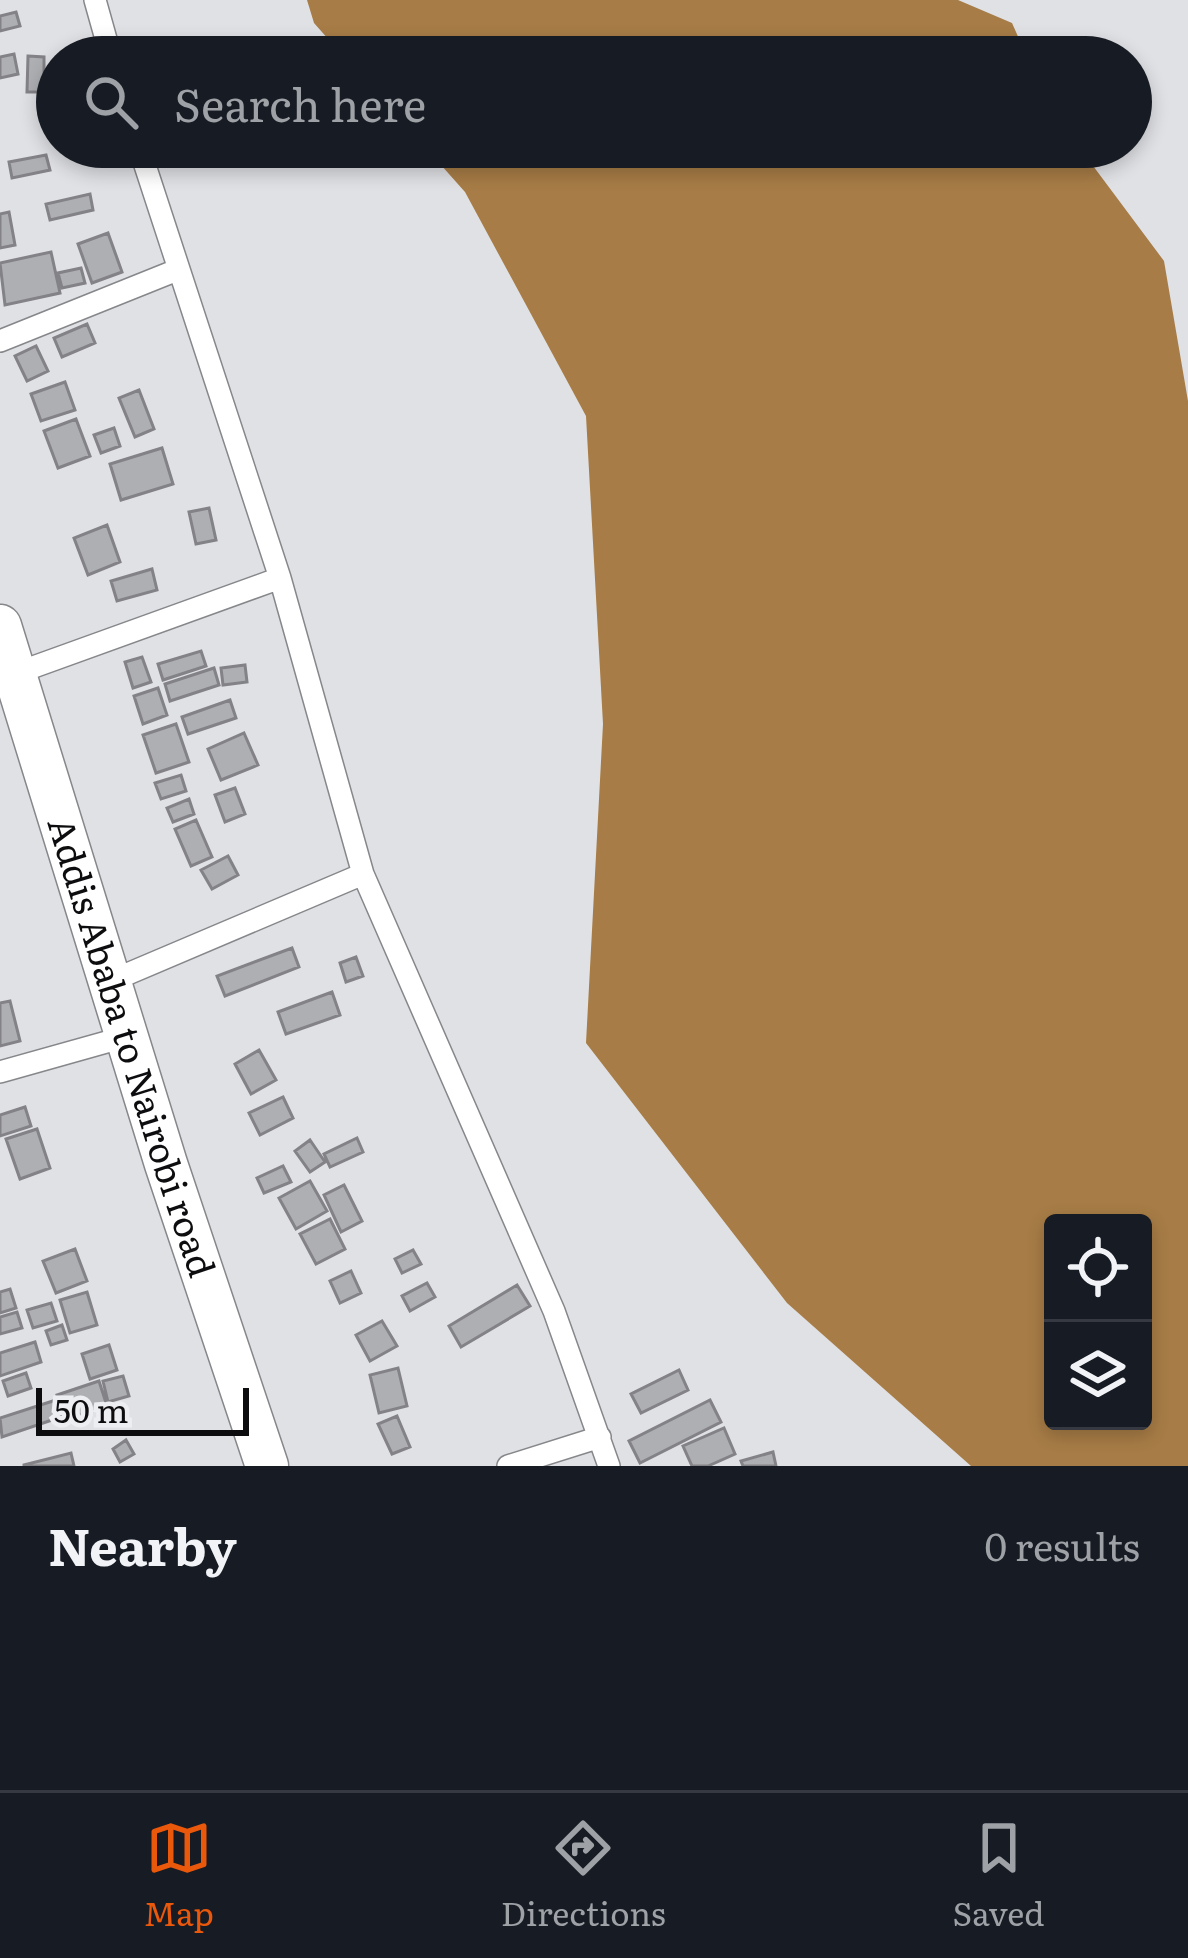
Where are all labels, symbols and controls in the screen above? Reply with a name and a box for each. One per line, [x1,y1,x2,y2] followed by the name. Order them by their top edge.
[36,36,1152,168] search box
[78,69,144,135] icon: search
[174,69,426,136] text: Search here
[36,810,231,1283] street label: Addis Ababa to Nairobi road
[1044,1214,1152,1430] map controls
[1044,1214,1152,1322] button: locate
[1044,1322,1152,1430] button: layers
[36,1382,249,1435] scale bar
[54,1384,128,1433] text: 50 m
[48,1506,237,1582] text: Nearby
[985,1515,1140,1573] text: 0 results
[143,1815,214,1936] tab: Map
[501,1815,666,1936] tab: Directions
[953,1815,1045,1936] tab: Saved

